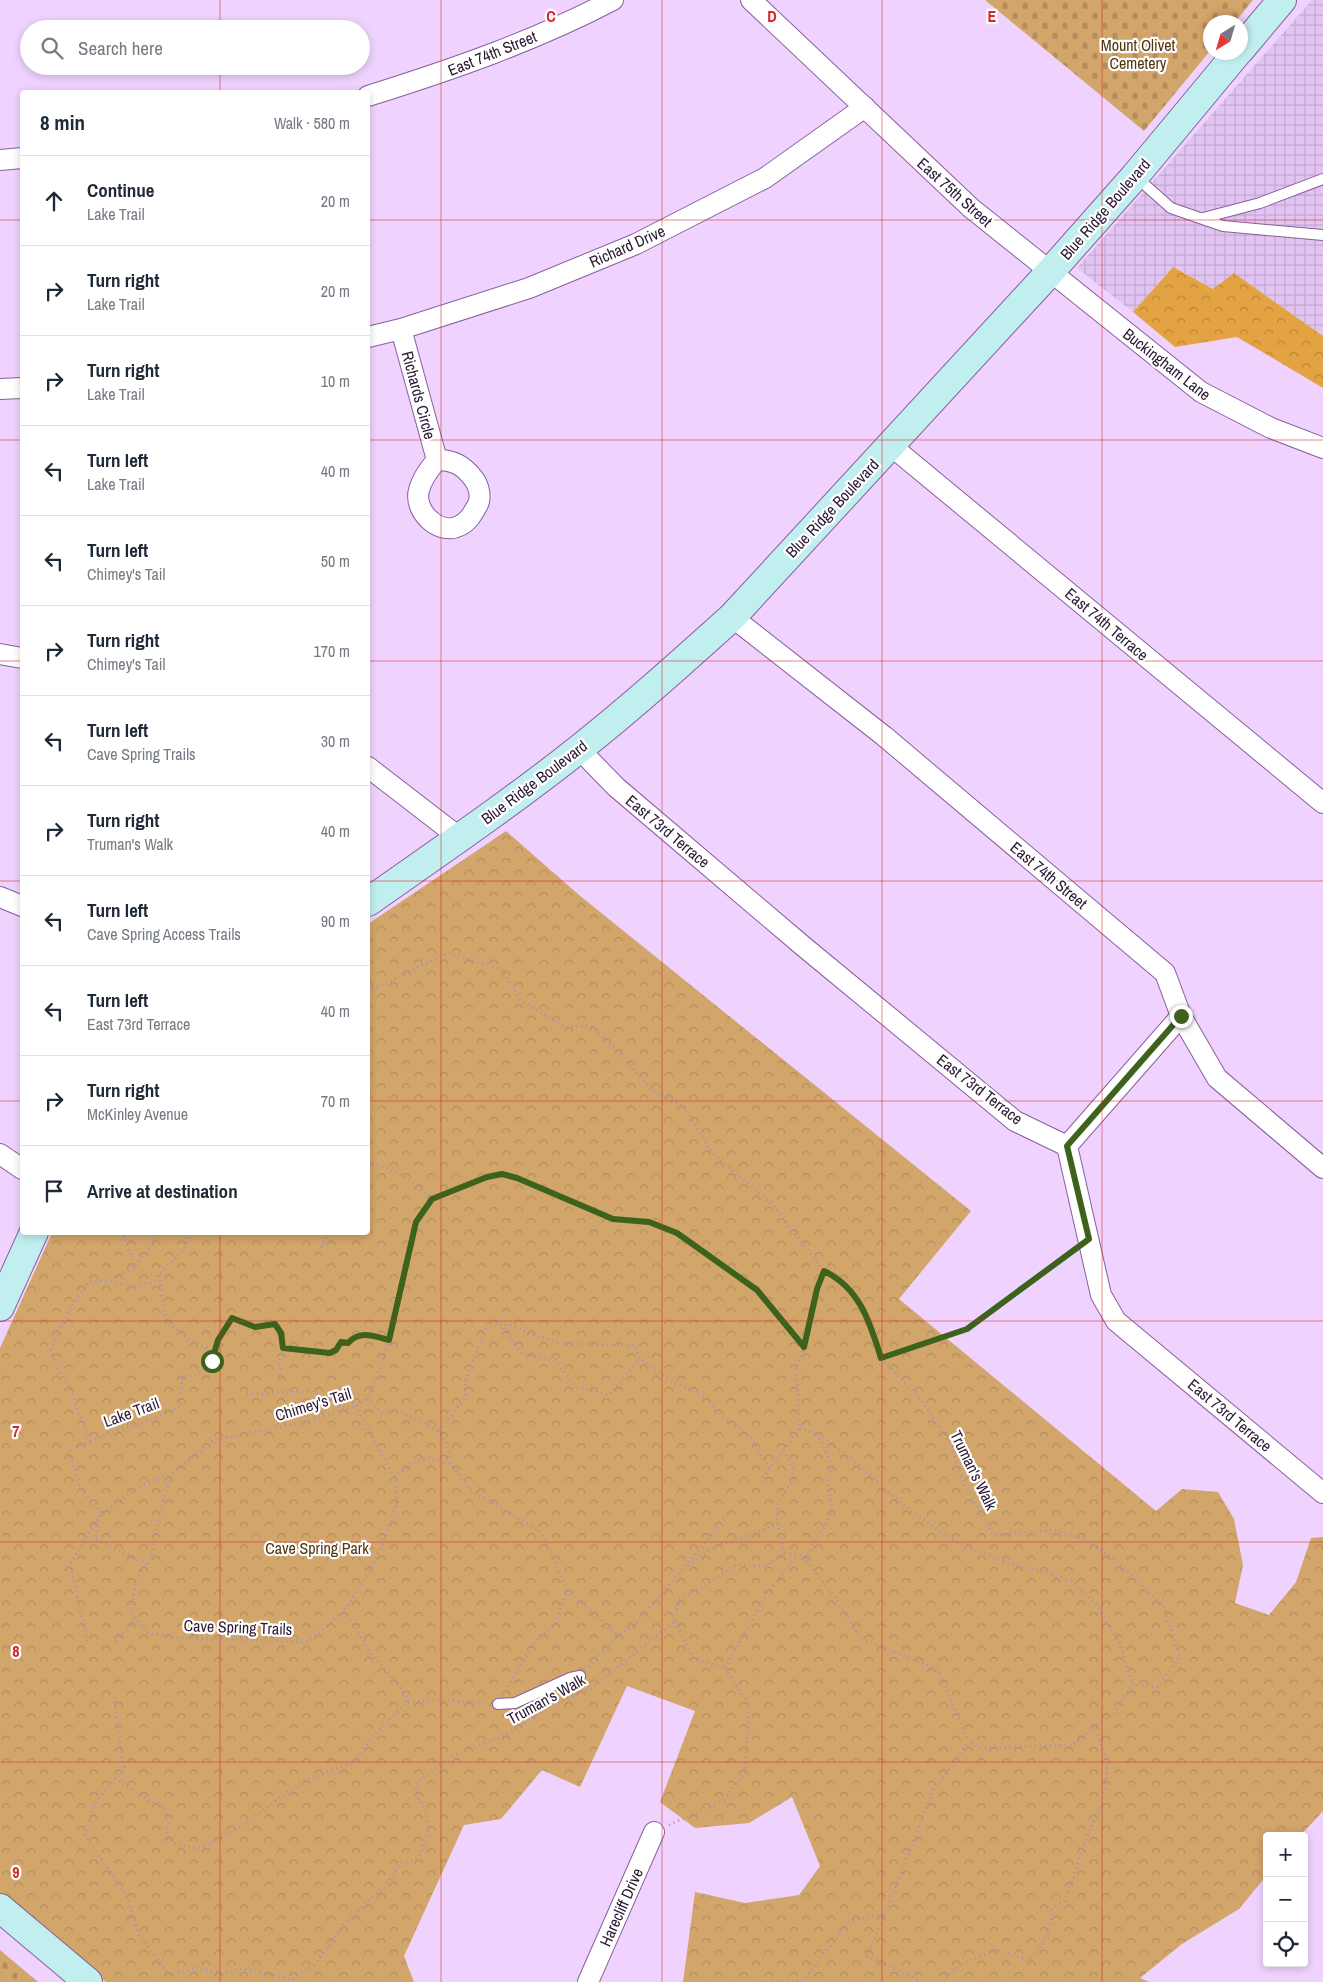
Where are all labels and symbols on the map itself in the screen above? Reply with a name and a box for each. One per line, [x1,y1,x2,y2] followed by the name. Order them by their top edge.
[546,5,556,27] text: C
[767,5,777,27] text: D
[988,5,997,27] text: E
[1203,15,1248,60] north arrow
[444,25,540,81] street label: East 74th Street
[1101,34,1176,74] park label: Mount Olivet Cemetery
[913,152,998,232] street label: East 75th Street
[1055,154,1155,264] street label: Blue Ridge Boulevard
[586,219,668,273] street label: Richard Drive
[1119,323,1215,405] street label: Buckingham Lane
[397,348,441,442] street label: Richards Circle
[780,454,884,562] street label: Blue Ridge Boulevard
[1061,583,1153,665] street label: East 74th Terrace
[476,735,592,829] street label: Blue Ridge Boulevard
[621,789,715,873] street label: East 73rd Terrace
[1006,836,1092,914] street label: East 74th Street
[1170,1005,1193,1028] route end
[933,1049,1027,1129] street label: East 73rd Terrace
[201,1350,224,1373] route start
[1183,1373,1277,1457] street label: East 73rd Terrace
[272,1382,354,1426] street label: Chimey's Tail
[100,1392,162,1432] street label: Lake Trail
[12,1420,20,1442] text: 7
[945,1426,1003,1514] street label: Truman's Walk
[265,1537,369,1559] park label: Cave Spring Park
[183,1614,293,1640] street label: Cave Spring Trails
[12,1640,20,1662] text: 8
[503,1668,589,1729] street label: Truman's Walk
[12,1861,20,1883] text: 9
[594,1864,648,1950] street label: Harecliff Drive

